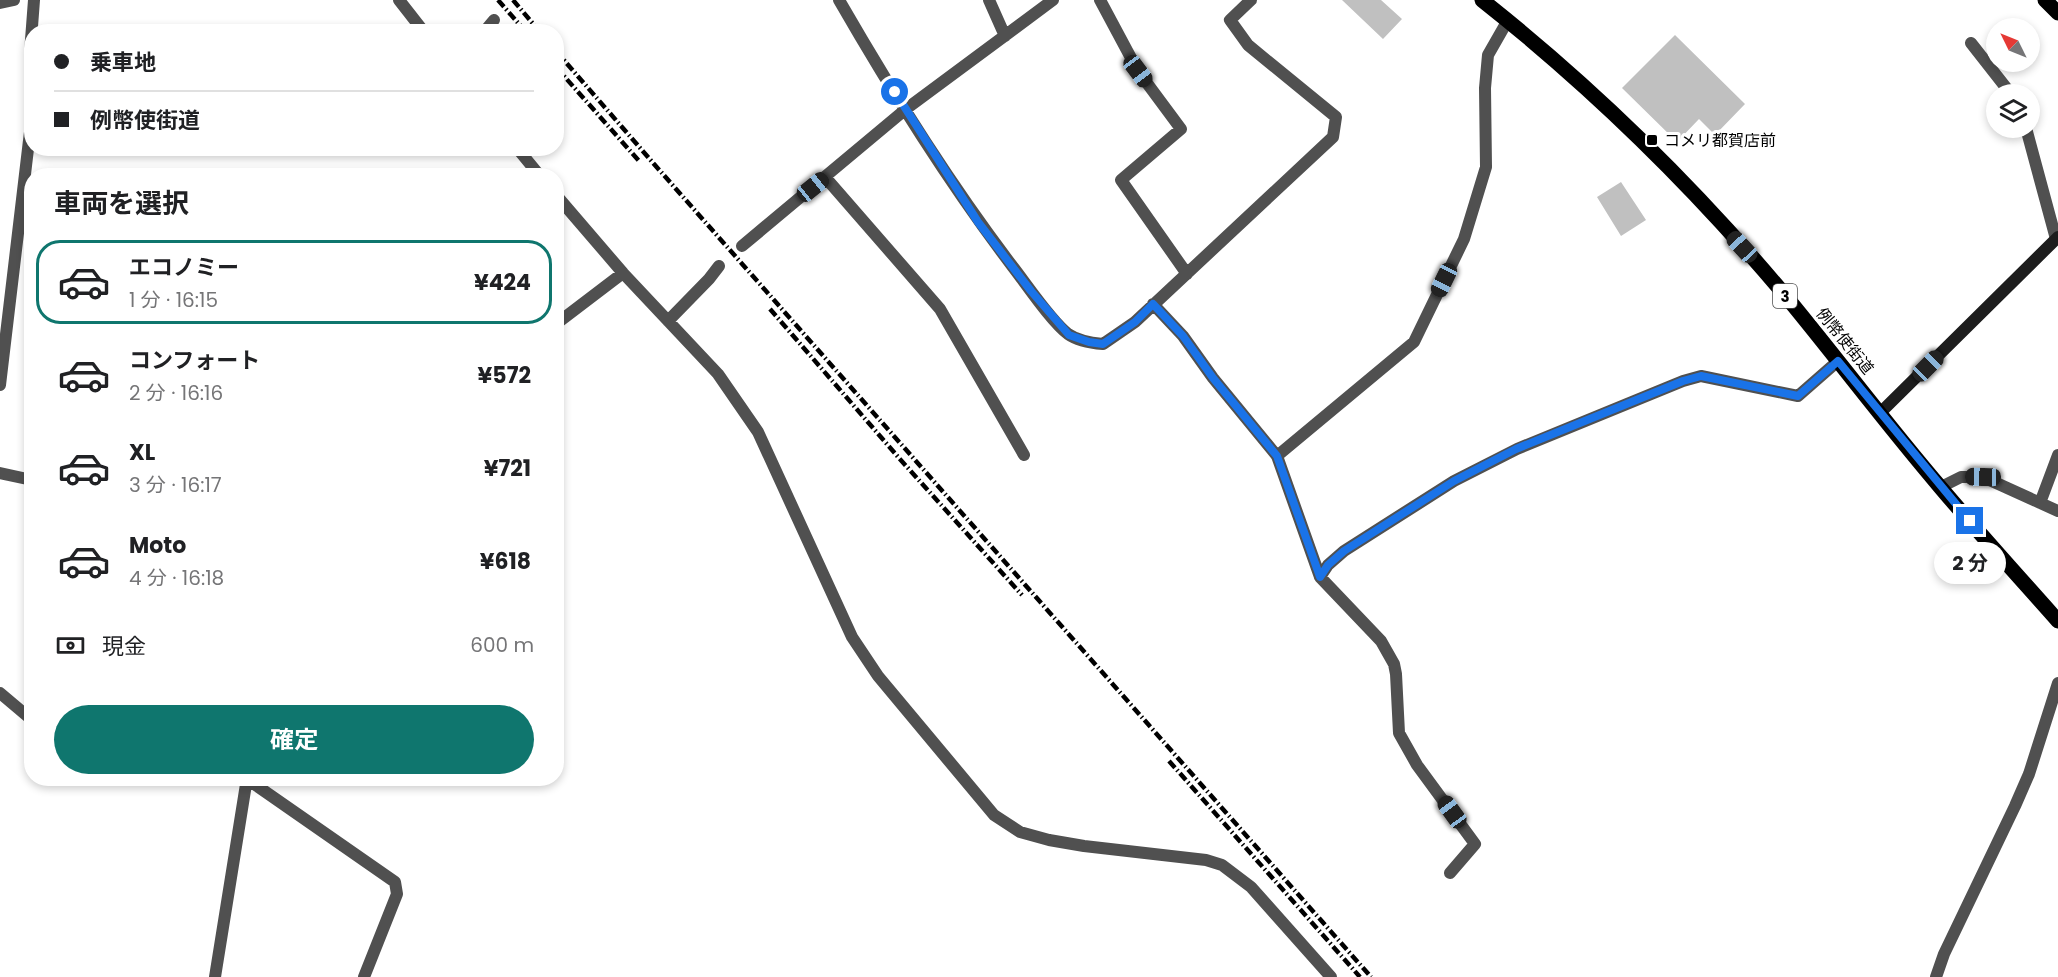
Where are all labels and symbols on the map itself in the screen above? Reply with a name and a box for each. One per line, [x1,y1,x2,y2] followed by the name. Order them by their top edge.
[1986,18,2040,72] north arrow
[1120,51,1156,91] car
[881,78,908,105] route start
[1664,129,1776,152] place label: コメリ都賀店前
[1645,133,1659,147] marker: コメリ都賀店前
[793,169,833,205] car
[1723,228,1761,266] car
[1428,260,1460,300] car
[1773,284,1797,308] road number: 3
[1811,303,1879,379] street label: 例幣使街道
[1909,347,1947,385] car
[1965,468,2001,486] car
[1956,507,1983,534] route end
[1934,542,2006,584] callout: 2 分
[1434,792,1470,832] car

